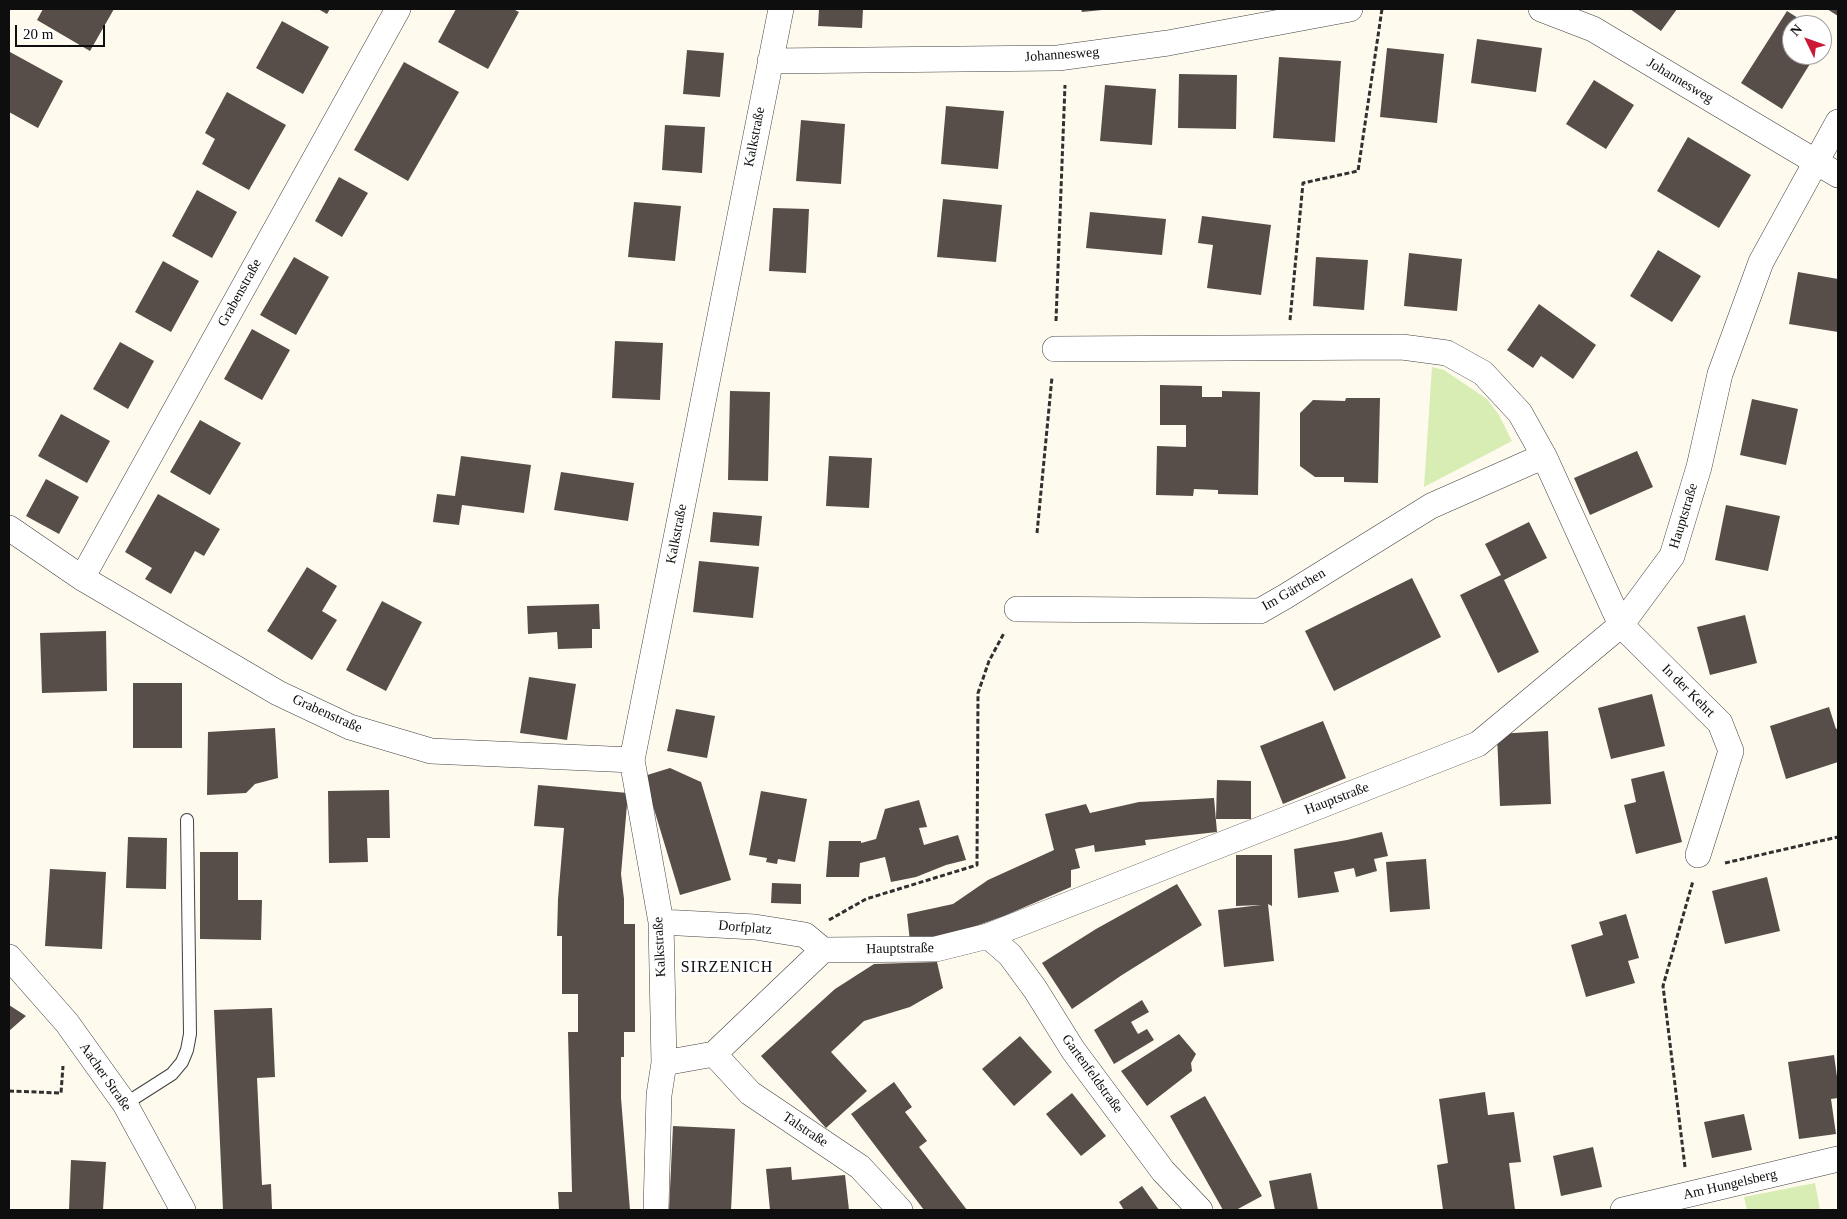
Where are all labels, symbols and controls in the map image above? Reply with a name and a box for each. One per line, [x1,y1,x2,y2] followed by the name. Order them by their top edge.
[18,15,108,47] scale bar
[1782,15,1832,65] north arrow
[1787,22,1805,39] text: N
[23,26,53,42] text: 20 m
[1024,44,1100,66] street label: Johannesweg
[1644,55,1716,107] street label: Johannesweg
[741,106,769,168] street label: Kalkstraße
[215,256,265,330] street label: Grabenstraße
[1666,481,1702,551] street label: Hauptstraße
[663,503,691,565] street label: Kalkstraße
[1259,565,1329,615] street label: Im Gärtchen
[1658,661,1718,721] street label: In der Kehrt
[289,691,365,737] street label: Grabenstraße
[1302,779,1372,819] street label: Hauptstraße
[650,916,670,978] street label: Kalkstraße
[718,917,772,939] street label: Dorfplatz
[866,940,934,958] street label: Hauptstraße
[680,958,774,978] district label: SIRZENICH
[1058,1031,1126,1117] street label: Gartenfeldstraße
[75,1040,135,1114] street label: Aacher Straße
[779,1109,831,1151] street label: Talstraße
[1681,1166,1779,1204] street label: Am Hungelsberg

